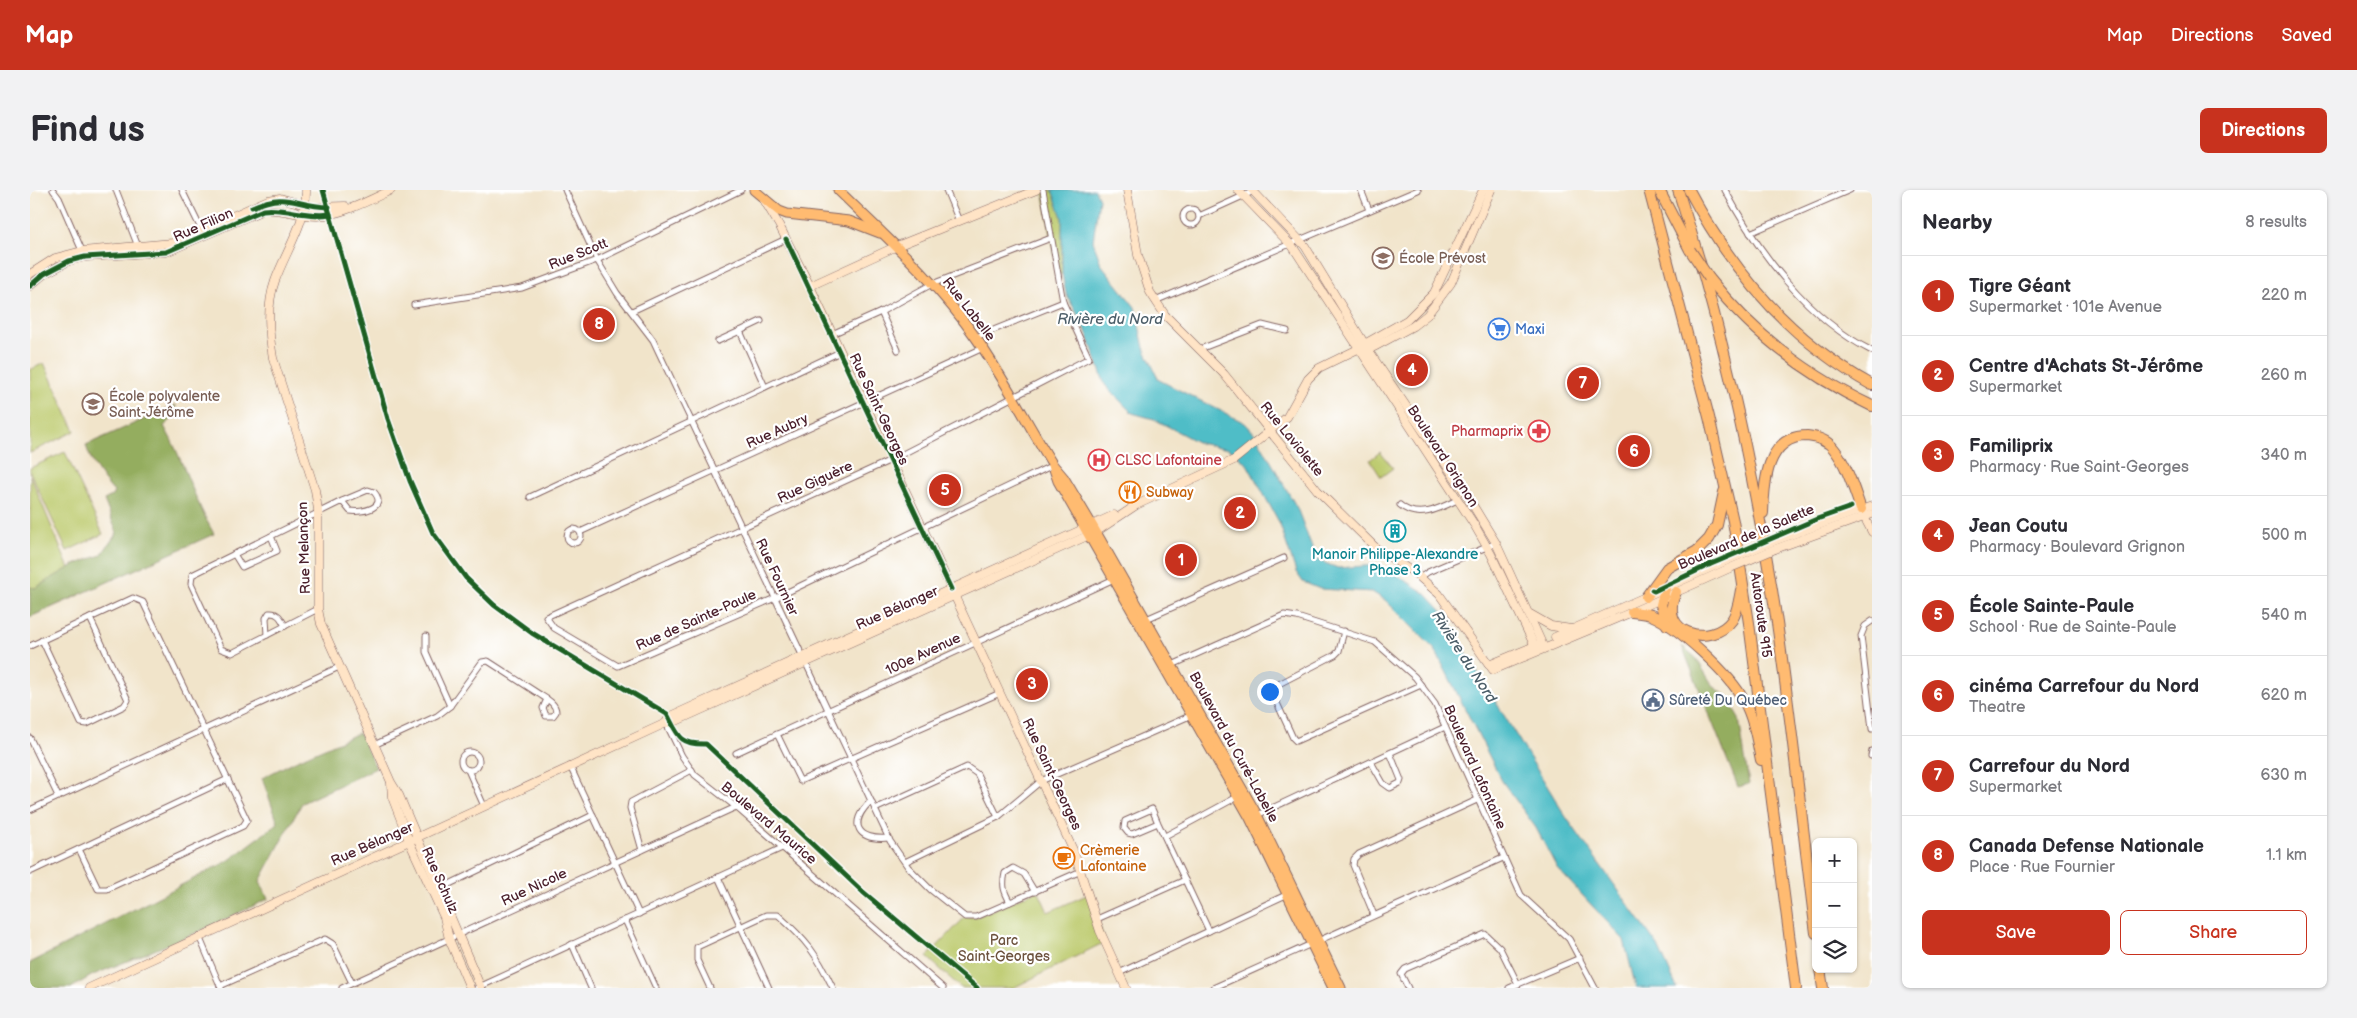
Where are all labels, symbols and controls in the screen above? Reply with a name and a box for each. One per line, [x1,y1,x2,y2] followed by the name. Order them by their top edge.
[25,21,73,50] text: Map
[2107,25,2143,46] text: Map
[2171,25,2253,46] text: Directions
[2281,25,2332,46] text: Saved
[2200,108,2327,153] button: Directions
[30,109,145,152] text: Find us
[170,204,236,246] street label: Rue Filion
[1922,210,1992,235] text: Nearby
[2245,213,2307,232] text: 8 results
[546,234,611,273] street label: Rue Scott
[1371,246,1395,270] school or university icon: École Prévost
[1399,249,1487,267] place label: École Prévost
[939,274,999,344] street label: Rue Labelle
[1969,275,2071,298] text: Tigre Géant
[1935,286,1941,305] text: 1
[2261,286,2307,305] text: 220 m
[1969,298,2162,317] text: Supermarket · 101e Avenue
[583,305,615,343] pin: 8
[1057,310,1163,329] water label: Rivière du Nord
[1487,317,1511,341] supermarket icon: Maxi
[1515,321,1545,338] place label: Maxi
[846,350,912,468] street label: Rue Saint-Georges
[1396,351,1428,389] pin: 4
[1969,355,2203,378] text: Centre d'Achats St-Jérôme
[1567,364,1599,402] pin: 7
[1933,366,1943,385] text: 2
[2261,366,2307,385] text: 260 m
[1969,378,2062,397] text: Supermarket
[109,387,220,421] place label: École polyvalente Saint-Jérôme
[81,392,105,416] school or university icon: École polyvalente Saint-Jérôme
[1257,398,1327,480] street label: Rue Laviolette
[1404,402,1482,510] street label: Boulevard Grignon
[743,410,811,452] street label: Rue Aubry
[1527,419,1551,443] pharmacy icon: Pharmaprix
[1451,423,1523,440] place label: Pharmaprix
[1618,432,1650,470] pin: 6
[1969,435,2053,458] text: Familiprix
[1933,446,1943,465] text: 3
[2260,446,2307,465] text: 340 m
[1087,448,1111,472] hospital icon: CLSC Lafontaine
[1115,452,1222,469] place label: CLSC Lafontaine
[775,457,855,507] street label: Rue Giguère
[1969,458,2189,477] text: Pharmacy · Rue Saint-Georges
[929,471,961,509] pin: 5
[1118,480,1142,504] restaurant icon: Subway
[1146,484,1194,501] place label: Subway
[1224,494,1256,532] pin: 2
[294,501,314,594] street label: Rue Melançon
[1675,501,1817,573] street label: Boulevard de la Salette
[1969,515,2068,538] text: Jean Coutu
[1383,519,1407,543] building icon: Manoir Philippe-Alexandre Phase 3
[1933,526,1943,545] text: 4
[2261,526,2307,545] text: 500 m
[752,536,803,619] street label: Rue Fournier
[1969,538,2185,557] text: Pharmacy · Boulevard Grignon
[1165,541,1197,579] pin: 1
[1312,546,1478,579] place label: Manoir Philippe-Alexandre Phase 3
[1747,571,1775,659] street label: Autoroute 915
[853,582,942,634] street label: Rue Bélanger
[633,586,759,654] street label: Rue de Sainte-Paule
[1969,595,2134,618] text: École Sainte-Paule
[1933,606,1943,625] text: 5
[2261,606,2307,625] text: 540 m
[1427,607,1501,707] water label: Rivière du Nord
[1969,618,2177,637] text: School · Rue de Sainte-Paule
[883,629,963,679] street label: 100e Avenue
[1016,665,1048,703] pin: 3
[1186,669,1282,825] street label: Boulevard du Curé-Labelle
[1969,675,2199,698] text: cinéma Carrefour du Nord
[1257,679,1283,705] your location
[1933,686,1943,705] text: 6
[2261,686,2307,705] text: 620 m
[1641,688,1665,712] public building icon: Sûreté Du Québec
[1669,692,1787,709] place label: Sûreté Du Québec
[1969,698,2025,717] text: Theatre
[1440,702,1510,832] street label: Boulevard Lafontaine
[1019,715,1085,833] street label: Rue Saint-Georges
[1969,755,2130,778] text: Carrefour du Nord
[1934,766,1942,785] text: 7
[2260,766,2307,785] text: 630 m
[718,778,820,868] street label: Boulevard Maurice
[1969,778,2062,797] text: Supermarket
[328,818,417,870] street label: Rue Bélanger
[1969,835,2204,858] text: Canada Defense Nationale
[1812,838,1857,973] map controls
[1812,838,1857,883] button: +
[1080,842,1146,875] place label: Crèmerie Lafontaine
[418,844,462,916] street label: Rue Schulz
[1052,846,1076,870] cafe icon: Crèmerie Lafontaine
[1933,846,1943,865] text: 8
[2266,846,2307,865] text: 1.1 km
[1969,858,2115,877] text: Place · Rue Fournier
[499,864,569,910] street label: Rue Nicole
[1812,883,1857,928] button: −
[1922,910,2110,955] button: Save
[2120,910,2307,955] button: Share
[1812,928,1857,973] button: layers
[958,932,1050,965] park label: Parc Saint-Georges

